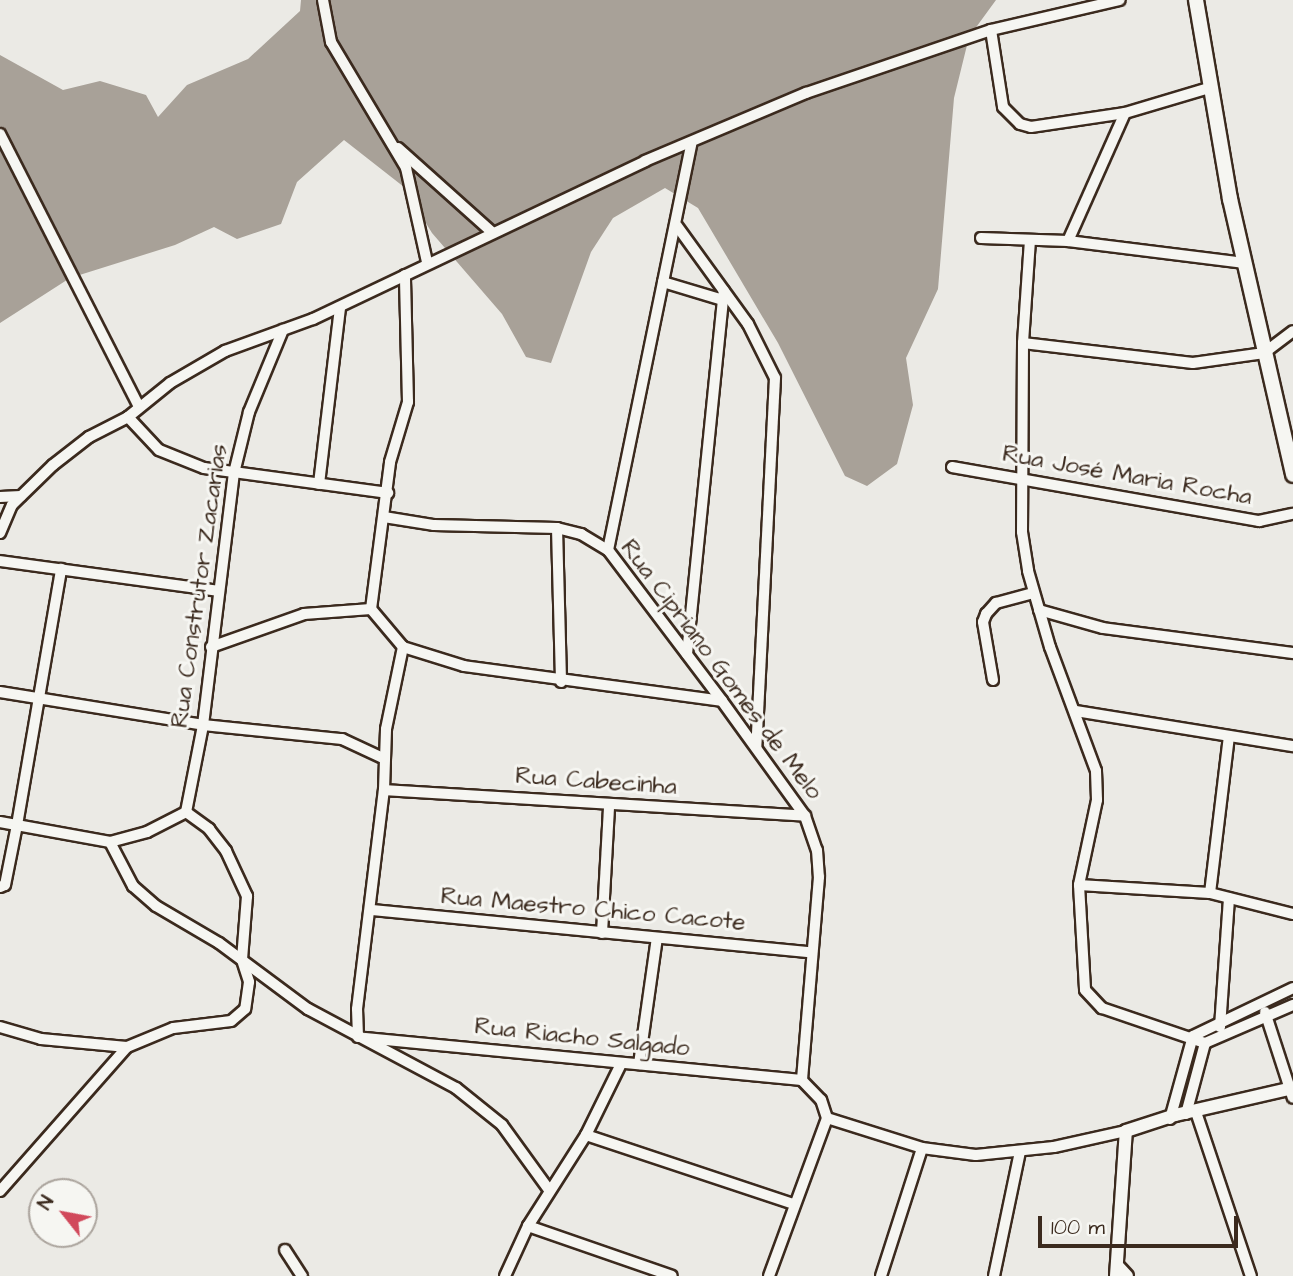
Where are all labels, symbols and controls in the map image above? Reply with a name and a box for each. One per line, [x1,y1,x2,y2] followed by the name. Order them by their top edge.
[1000,440,1254,512] street label: Rua José Maria Rocha
[166,442,234,730] street label: Rua Construtor Zacarias
[614,534,828,806] street label: Rua Cipriano Gomes de Melo
[514,762,678,802] street label: Rua Cabecinha
[440,882,746,938] street label: Rua Maestro Chico Cacote
[473,1012,691,1064] street label: Rua Riacho Salgado
[28,1178,98,1248] north arrow
[32,1191,61,1215] text: N
[1041,1202,1240,1246] scale bar
[1051,1213,1105,1242] text: 100 m

